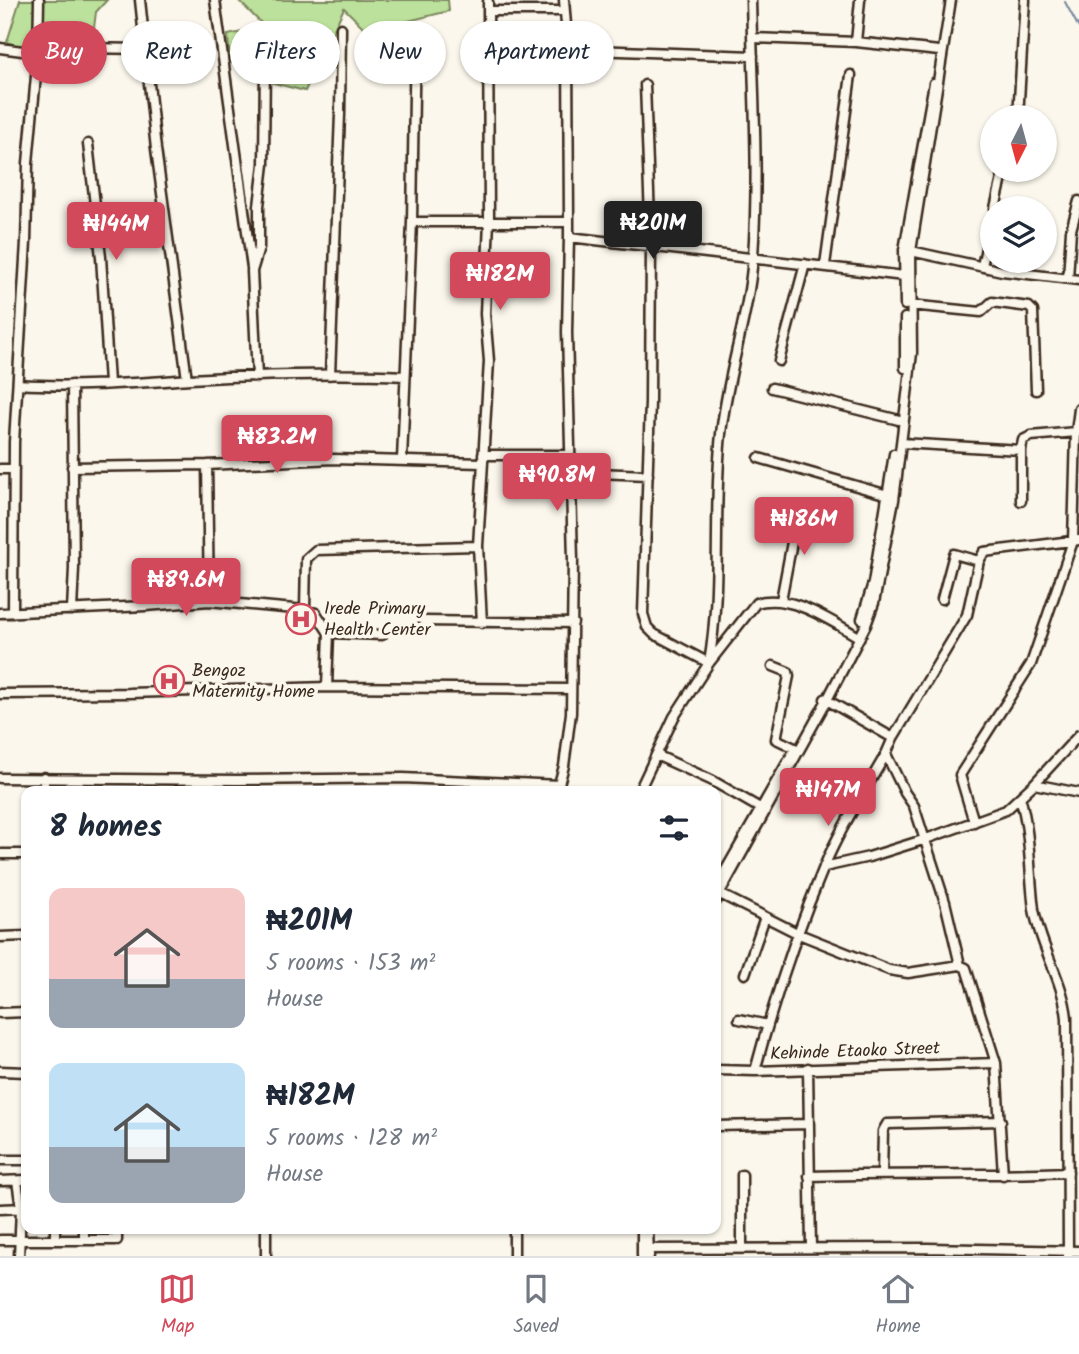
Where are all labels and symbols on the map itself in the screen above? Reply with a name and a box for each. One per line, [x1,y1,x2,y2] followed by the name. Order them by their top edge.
[980,105,1057,182] north arrow
[67,202,165,262] pin: ₦144M
[604,202,702,261] pin: ₦201M
[451,252,549,312] pin: ₦182M
[220,416,334,475] pin: ₦83.2M
[500,454,614,513] pin: ₦90.8M
[755,498,853,557] pin: ₦186M
[129,558,243,618] pin: ₦89.6M
[324,595,431,645] place label: Irede Primary Health Center
[284,602,318,636] hospital icon: Irede Primary Health Center
[192,657,315,707] place label: Bengoz Maternity Home
[152,664,186,698] hospital icon: Bengoz Maternity Home
[779,768,877,828] pin: ₦147M
[769,1035,942,1069] street label: Kehinde Etaoko Street

